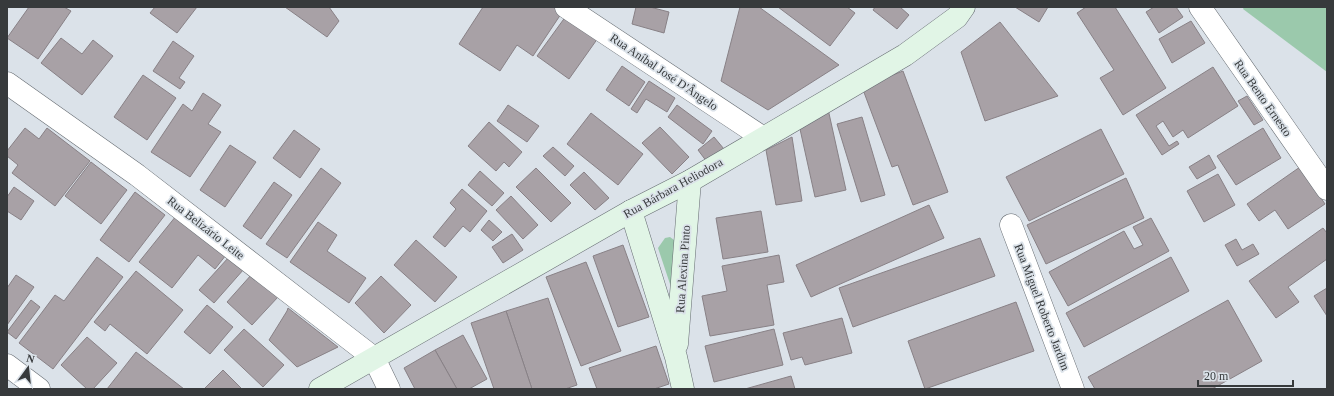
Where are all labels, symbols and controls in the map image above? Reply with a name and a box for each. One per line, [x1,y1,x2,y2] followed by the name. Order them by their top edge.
[607,31,721,113] street label: Rua Aníbal José D'Ângelo
[1231,57,1295,139] street label: Rua Bento Ernesto
[621,155,726,221] street label: Rua Bárbara Heliodora
[165,194,247,262] street label: Rua Belizário Leite
[673,225,693,313] street label: Rua Alexina Pinto
[1011,242,1073,373] street label: Rua Miguel Roberto Jardim
[8,348,48,388] north arrow
[25,352,36,365] text: N
[1198,362,1293,388] scale bar
[1204,369,1229,383] text: 20 m

